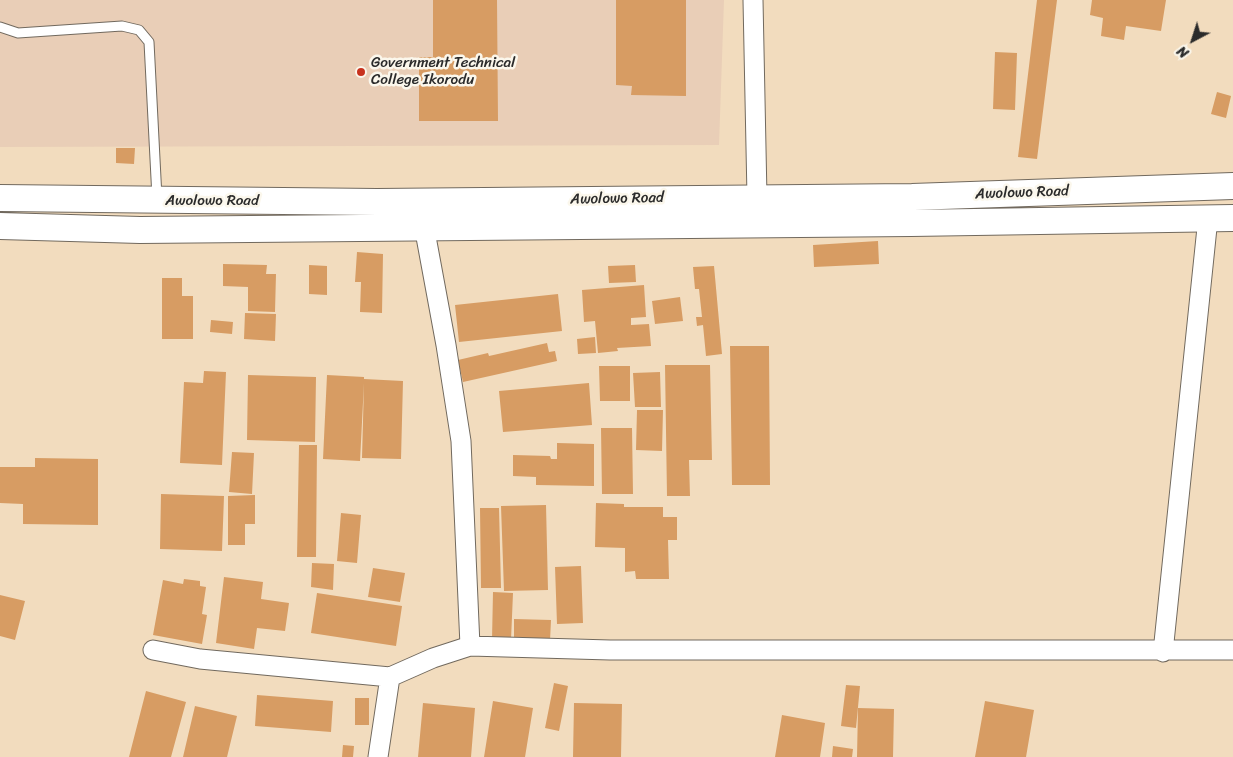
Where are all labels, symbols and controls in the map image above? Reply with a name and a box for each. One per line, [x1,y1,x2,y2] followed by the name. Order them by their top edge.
[1168,15,1218,65] north arrow
[1171,39,1195,65] text: N
[371,54,515,89] place label: Government Technical College Ikorodu
[355,66,367,78] marker: Government Technical College Ikorodu
[975,182,1069,204] street label: Awolowo Road
[570,189,664,209] street label: Awolowo Road
[165,192,259,210] street label: Awolowo Road

